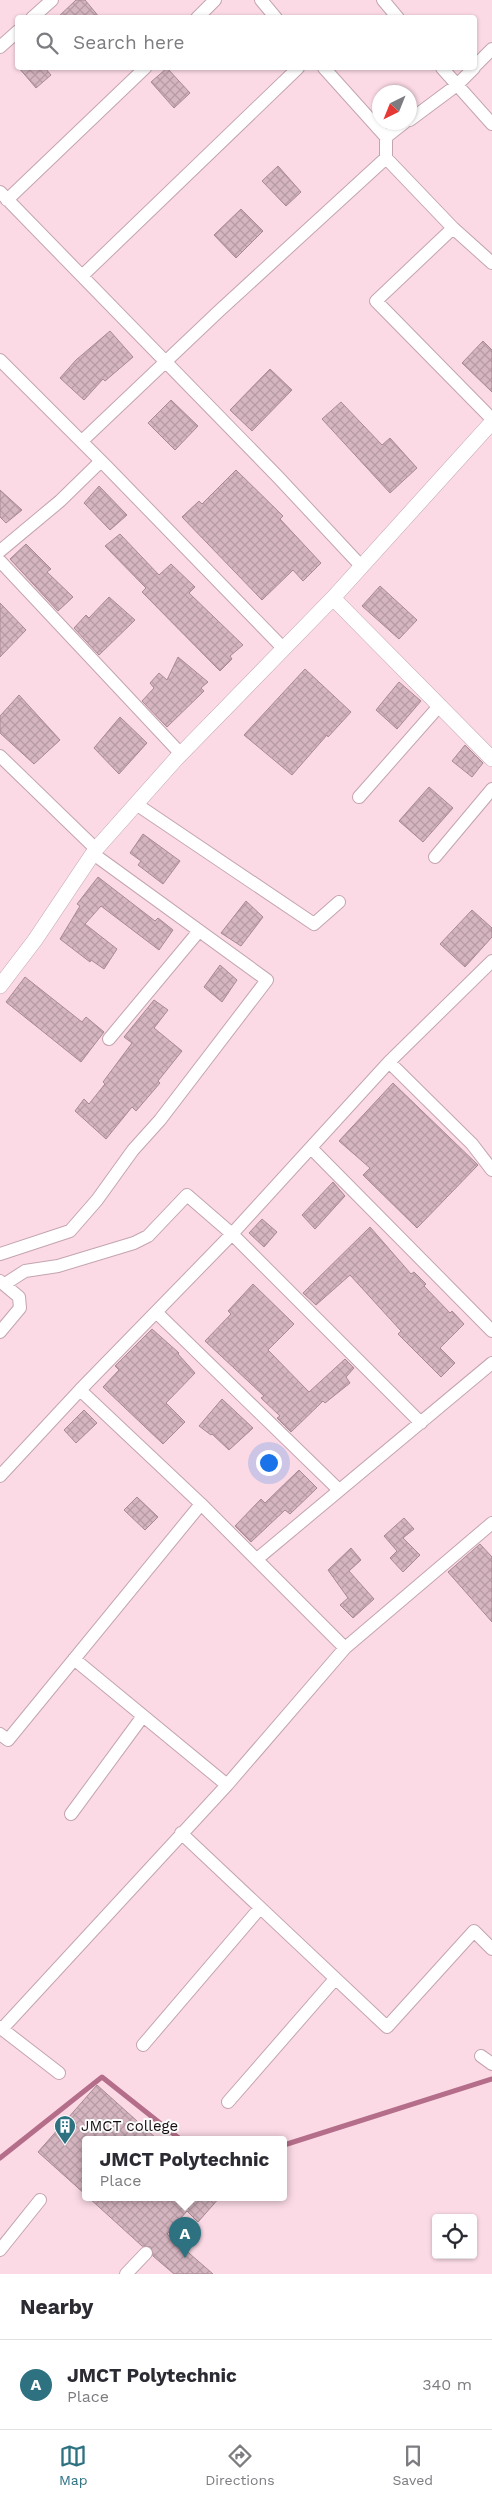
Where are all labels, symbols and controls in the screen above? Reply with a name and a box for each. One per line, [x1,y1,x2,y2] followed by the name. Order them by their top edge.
[15,15,477,70] search box
[33,29,61,57] icon: search
[73,31,184,54] text: Search here
[372,85,417,130] north arrow
[256,1450,282,1476] your location
[53,2114,77,2145] building icon: JMCT college
[81,2117,178,2135] place label: JMCT college
[82,2136,287,2201] popup
[100,2148,269,2171] text: JMCT Polytechnic
[100,2171,142,2190] text: Place
[432,2214,477,2259] map controls
[432,2214,477,2259] button: locate
[169,2217,201,2258] pin: A
[20,2294,93,2319] text: Nearby
[67,2364,237,2387] text: JMCT Polytechnic
[31,2375,41,2394] text: A
[422,2375,472,2394] text: 340 m
[67,2387,109,2406] text: Place
[59,2442,88,2488] tab: Map
[205,2442,275,2488] tab: Directions
[392,2442,433,2488] tab: Saved

